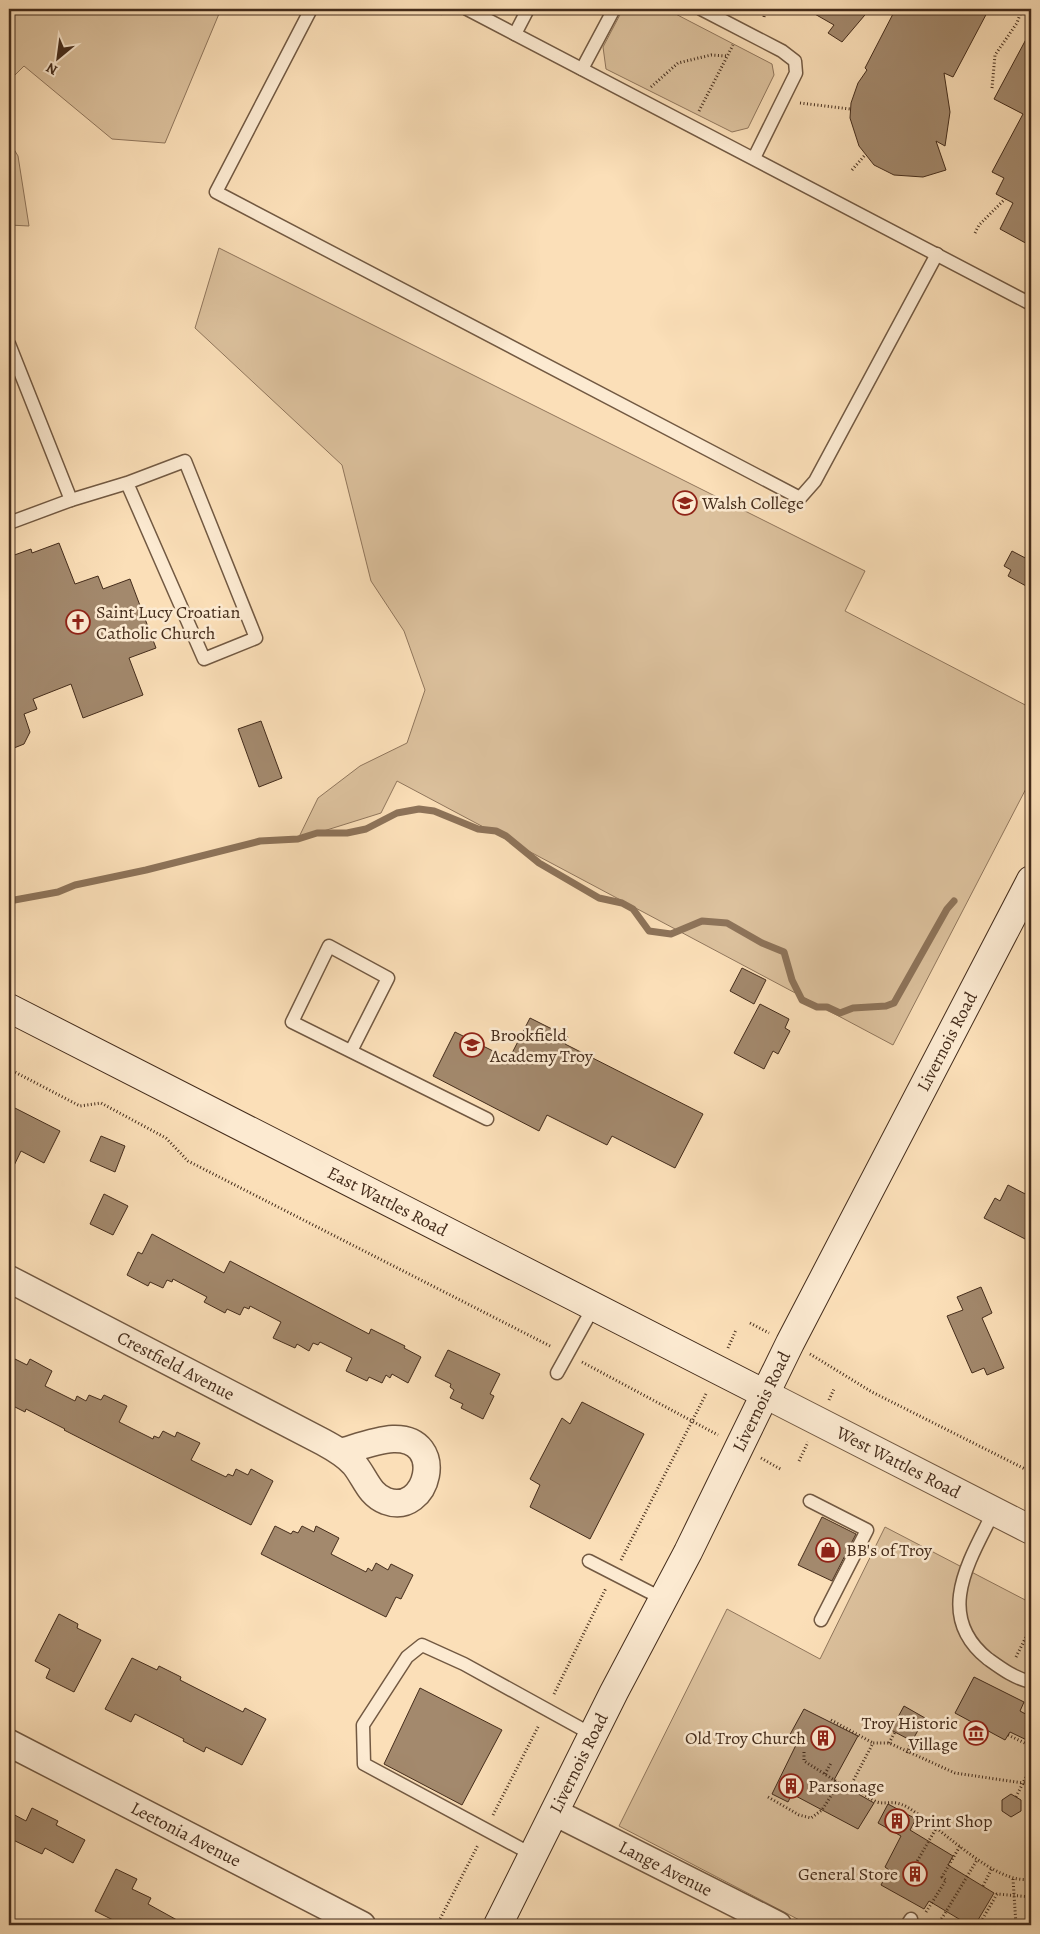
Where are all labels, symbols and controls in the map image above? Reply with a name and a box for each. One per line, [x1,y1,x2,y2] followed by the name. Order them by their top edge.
[32,32,82,82] north arrow
[43,58,61,80] text: N
[672,490,698,516] school or university icon: Walsh College
[701,491,804,515] place label: Walsh College
[96,600,240,645] place label: Saint Lucy Croatian Catholic Church
[65,609,91,635] church icon: Saint Lucy Croatian Catholic Church
[911,987,983,1096] street label: Livernois Road
[489,1023,594,1068] place label: Brookfield Academy Troy
[459,1032,485,1058] school or university icon: Brookfield Academy Troy
[323,1161,452,1242] street label: East Wattles Road
[113,1325,239,1406] street label: Crestfield Avenue
[727,1347,796,1456] street label: Livernois Road
[831,1420,965,1504] street label: West Wattles Road
[815,1537,841,1563] shop icon: BB's of Troy
[846,1538,933,1562] place label: BB's of Troy
[544,1708,614,1817] street label: Livernois Road
[862,1711,958,1756] place label: Troy Historic Village
[963,1720,989,1746] museum icon: Troy Historic Village
[810,1725,836,1751] building icon: Old Troy Church
[685,1726,806,1750] place label: Old Troy Church
[778,1773,804,1799] building icon: Parsonage
[808,1774,884,1798] place label: Parsonage
[127,1796,245,1873] street label: Leetonia Avenue
[884,1808,910,1834] building icon: Print Shop
[914,1809,993,1833] place label: Print Shop
[615,1835,716,1902] street label: Lange Avenue
[902,1861,928,1887] building icon: General Store
[798,1862,898,1886] place label: General Store

